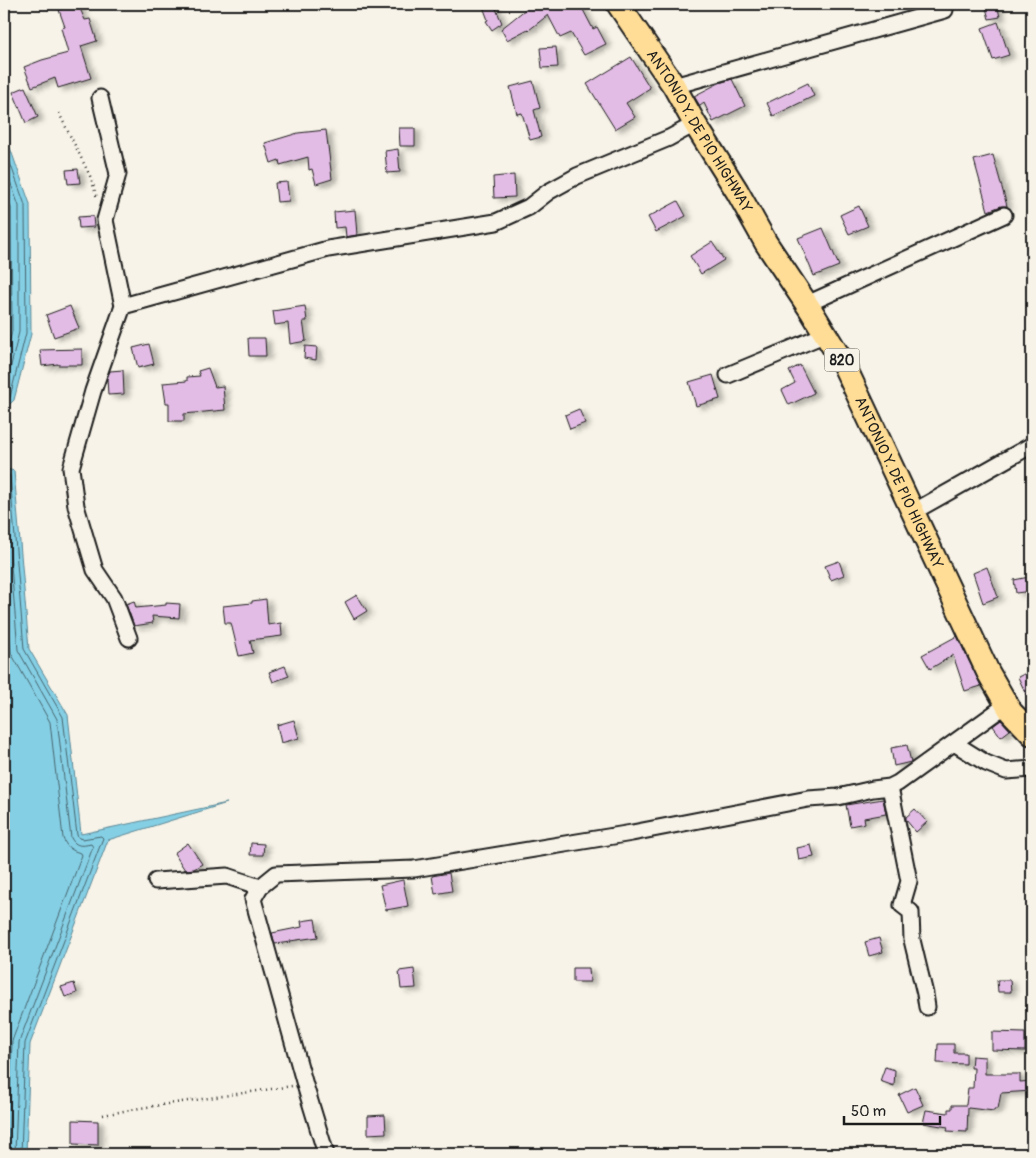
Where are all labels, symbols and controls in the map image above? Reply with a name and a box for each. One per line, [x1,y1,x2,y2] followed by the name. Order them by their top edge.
[642,46,756,216] street label: ANTONIO Y. DE PIO HIGHWAY
[824,348,860,372] road number: 820
[850,394,947,572] street label: ANTONIO Y. DE PIO HIGHWAY
[844,1093,940,1125] scale bar
[851,1102,886,1121] text: 50 m

